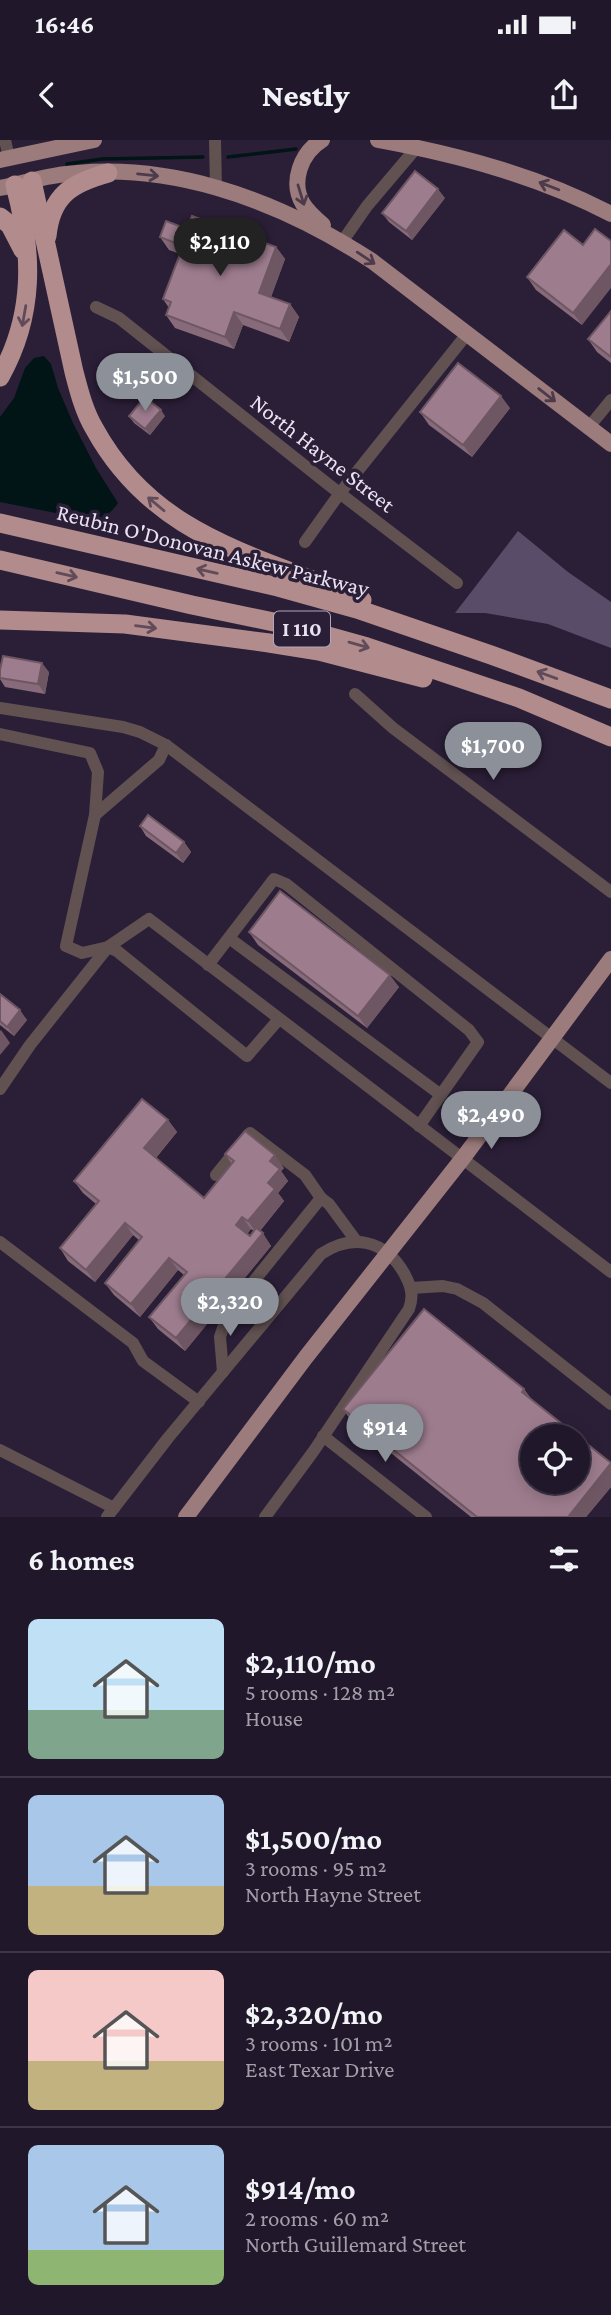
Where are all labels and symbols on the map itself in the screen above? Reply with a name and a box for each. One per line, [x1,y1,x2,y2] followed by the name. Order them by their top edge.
[137,169,159,182] one-way arrow
[538,179,560,191] one-way arrow
[296,183,308,205] one-way arrow
[163,218,277,278] pin: $2,110
[356,250,375,265] one-way arrow
[16,304,30,327] one-way arrow
[88,354,202,413] pin: $1,500
[538,388,556,403] one-way arrow
[246,389,401,518] street label: North Hayne Street
[147,496,165,512] one-way arrow
[54,499,372,602] street label: Reubin O'Donovan Askew Parkway
[196,564,219,577] one-way arrow
[55,569,77,582] one-way arrow
[274,612,330,646] road number: I 110
[135,620,157,633] one-way arrow
[347,639,370,652] one-way arrow
[537,668,559,680] one-way arrow
[436,722,550,782] pin: $1,700
[434,1091,548,1151] pin: $2,490
[173,1278,287,1338] pin: $2,320
[344,1404,426,1464] pin: $914

